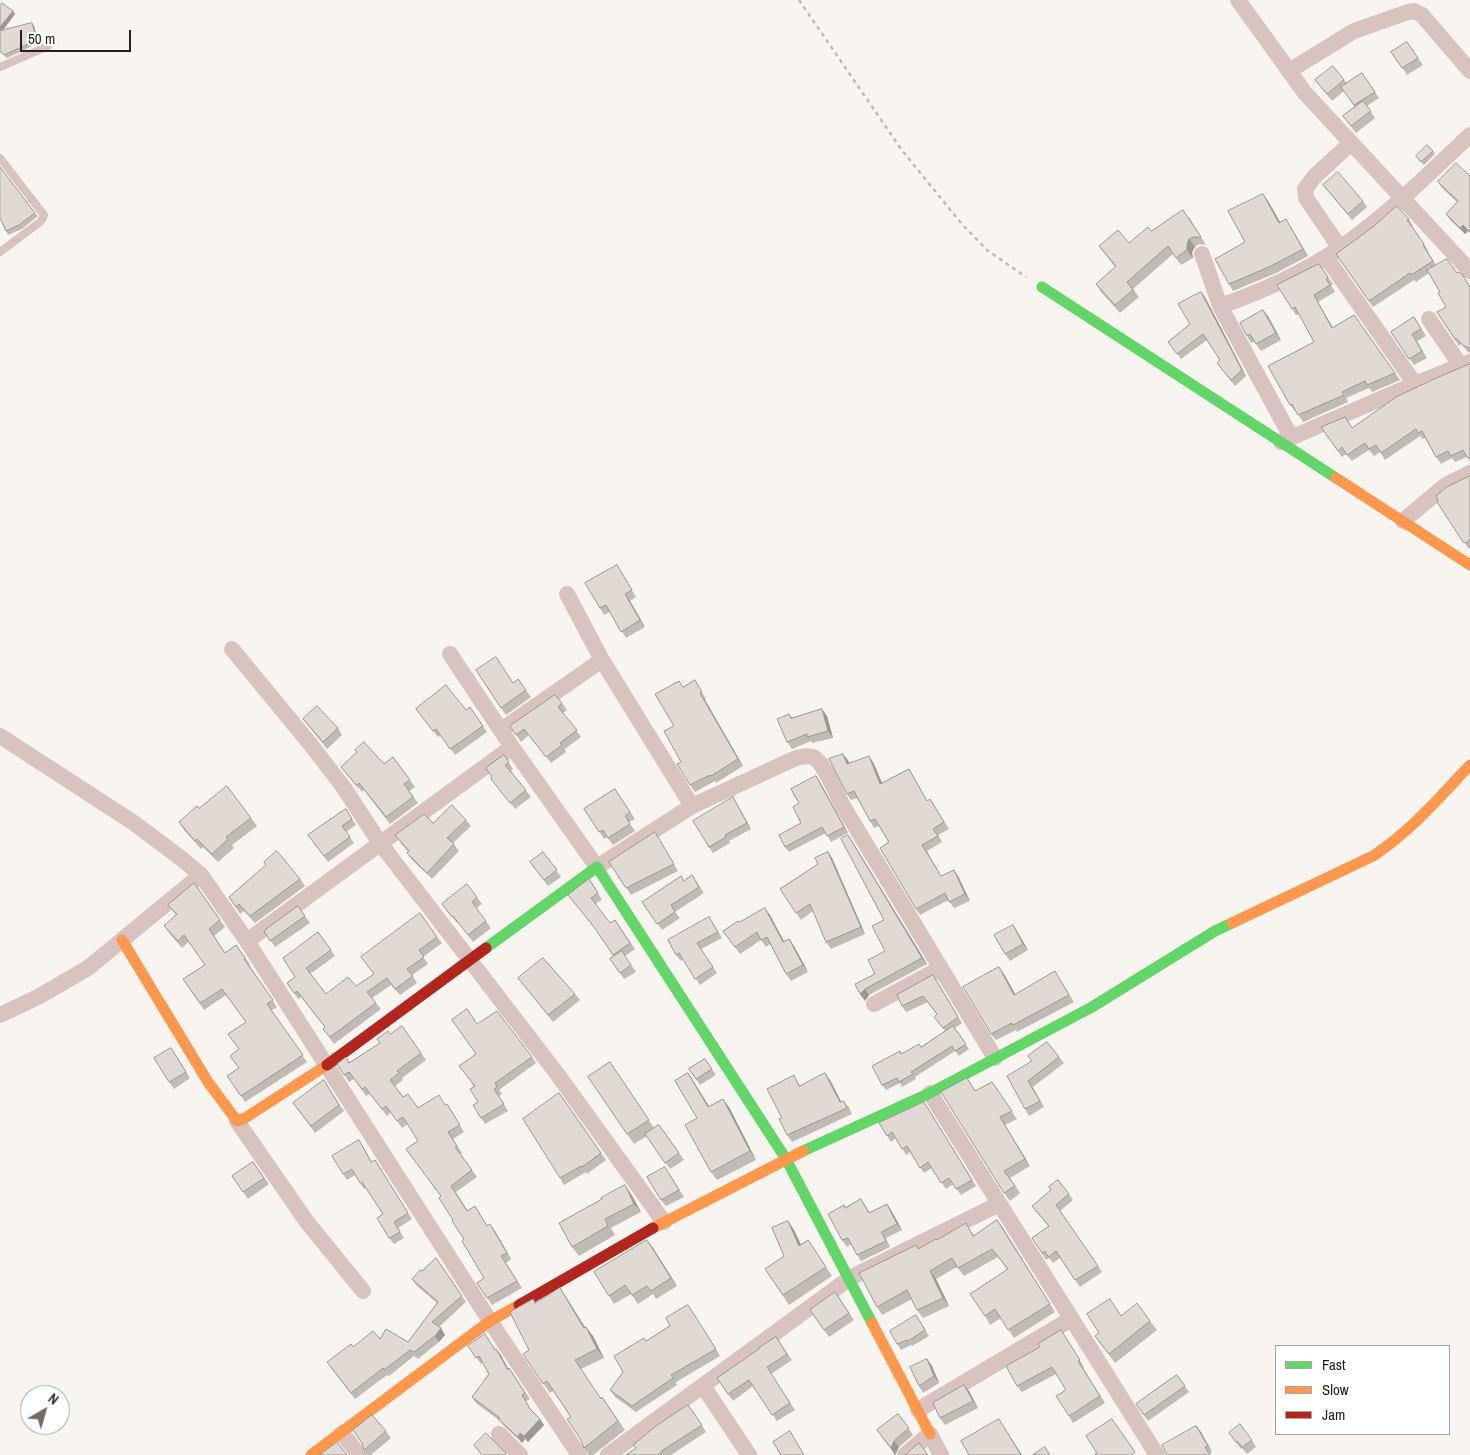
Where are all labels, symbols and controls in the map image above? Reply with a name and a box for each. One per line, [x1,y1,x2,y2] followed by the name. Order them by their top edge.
[22,20,134,52] scale bar
[28,28,55,49] text: 50 m
[1275,1345,1450,1435] legend
[1322,1354,1345,1375] text: Fast
[1322,1379,1349,1400] text: Slow
[20,1385,70,1435] north arrow
[45,1389,62,1409] text: N
[1322,1404,1345,1425] text: Jam

